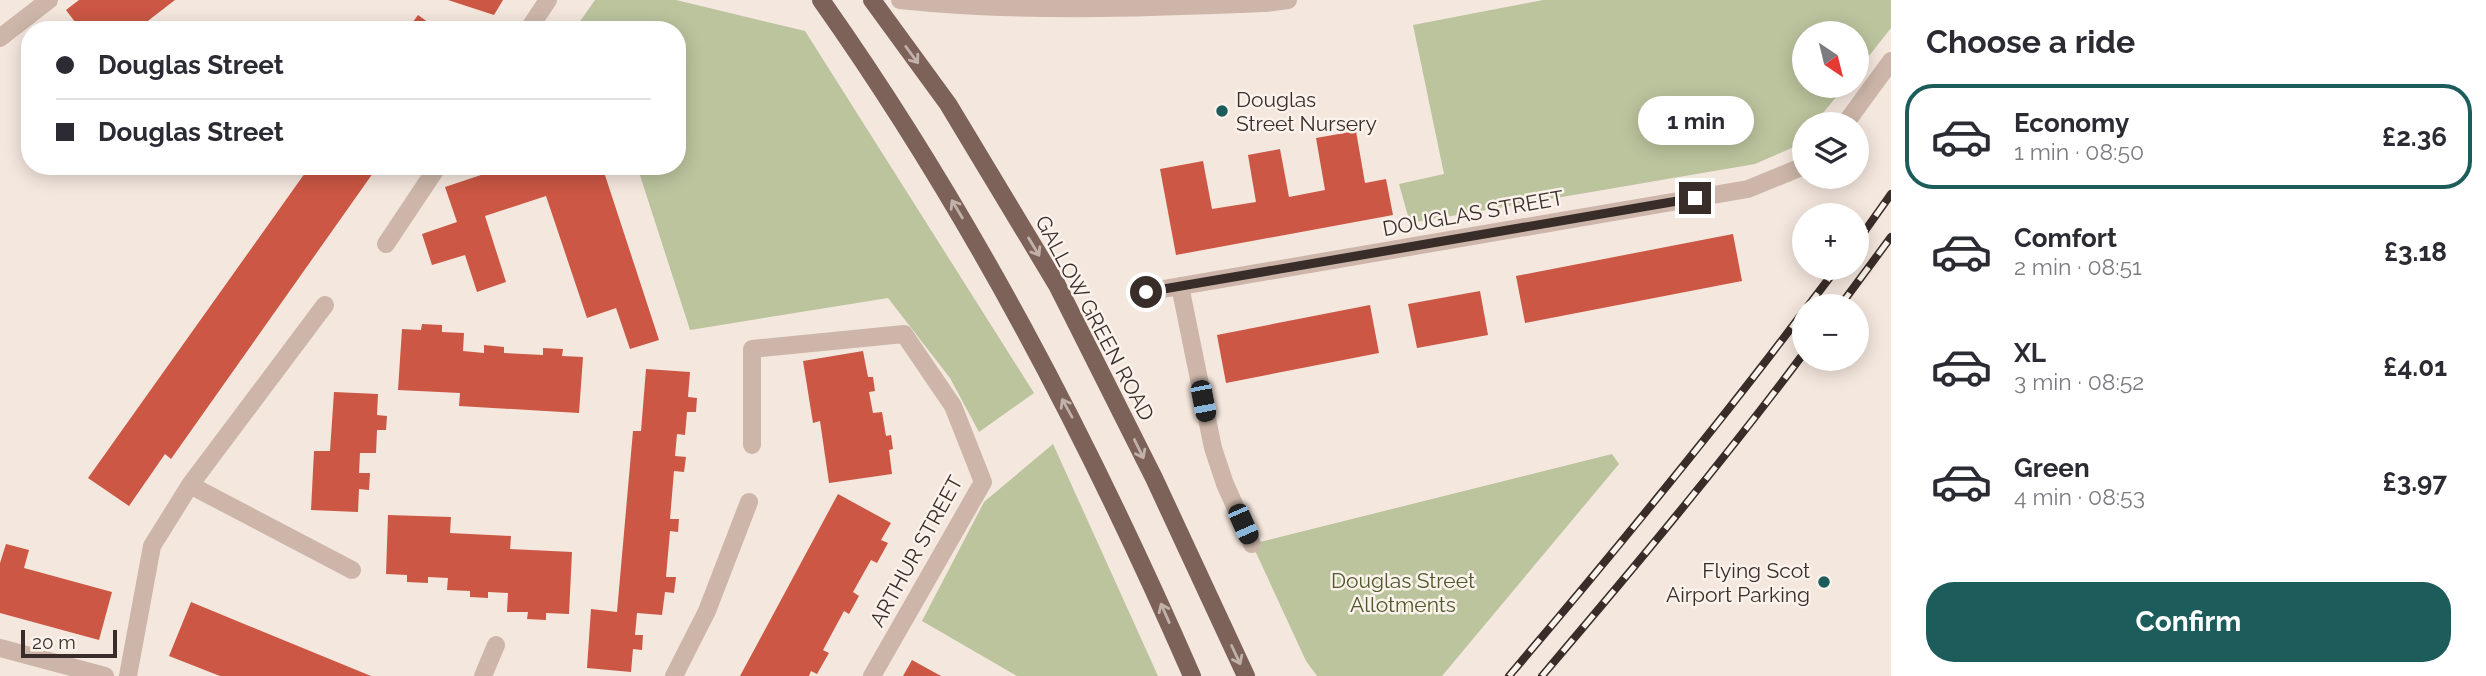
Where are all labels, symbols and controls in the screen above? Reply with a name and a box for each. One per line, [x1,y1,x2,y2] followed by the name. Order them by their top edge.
[1792,21,1869,98] north arrow
[1792,21,1869,371] map controls
[1926,23,2135,60] text: Choose a ride
[905,45,920,64] one-way arrow
[98,50,284,80] text: Douglas Street
[1236,87,1377,136] place label: Douglas Street Nursery
[1637,96,1753,146] callout: 1 min
[1214,103,1230,119] marker: Douglas Street Nursery
[1930,105,1993,168] icon: car
[1667,107,1725,134] text: 1 min
[2014,108,2129,138] text: Economy
[1792,112,1869,189] button: layers
[98,117,284,147] text: Douglas Street
[2382,122,2447,152] text: £2.36
[2014,138,2144,165] text: 1 min · 08:50
[1679,182,1711,214] route end
[1380,185,1566,241] street label: DOUGLAS STREET
[950,200,964,220] one-way arrow
[1792,203,1869,280] button: +
[1030,211,1160,425] street label: GALLOW GREEN ROAD
[1930,220,1993,283] icon: car
[2014,223,2117,253] text: Comfort
[1027,237,1041,257] one-way arrow
[2384,237,2447,267] text: £3.18
[2014,253,2142,280] text: 2 min · 08:51
[1130,276,1162,308] route start
[1792,294,1869,371] button: −
[1930,335,1993,398] icon: car
[2014,338,2046,368] text: XL
[2383,352,2447,382] text: £4.01
[2014,368,2144,395] text: 3 min · 08:52
[1189,378,1218,424] car
[1060,399,1074,419] one-way arrow
[1133,438,1147,459] one-way arrow
[1930,450,1993,513] icon: car
[2014,453,2090,483] text: Green
[2383,467,2447,497] text: £3.97
[864,471,968,631] street label: ARTHUR STREET
[2014,483,2145,510] text: 4 min · 08:53
[1225,501,1262,547] car
[1666,558,1810,607] place label: Flying Scot Airport Parking
[1331,568,1475,617] park label: Douglas Street Allotments
[1816,574,1832,590] marker: Flying Scot Airport Parking
[1926,582,2451,662] button: Confirm
[1158,603,1171,625] one-way arrow
[21,627,117,659] scale bar
[32,631,76,653] text: 20 m
[1230,644,1243,665] one-way arrow

